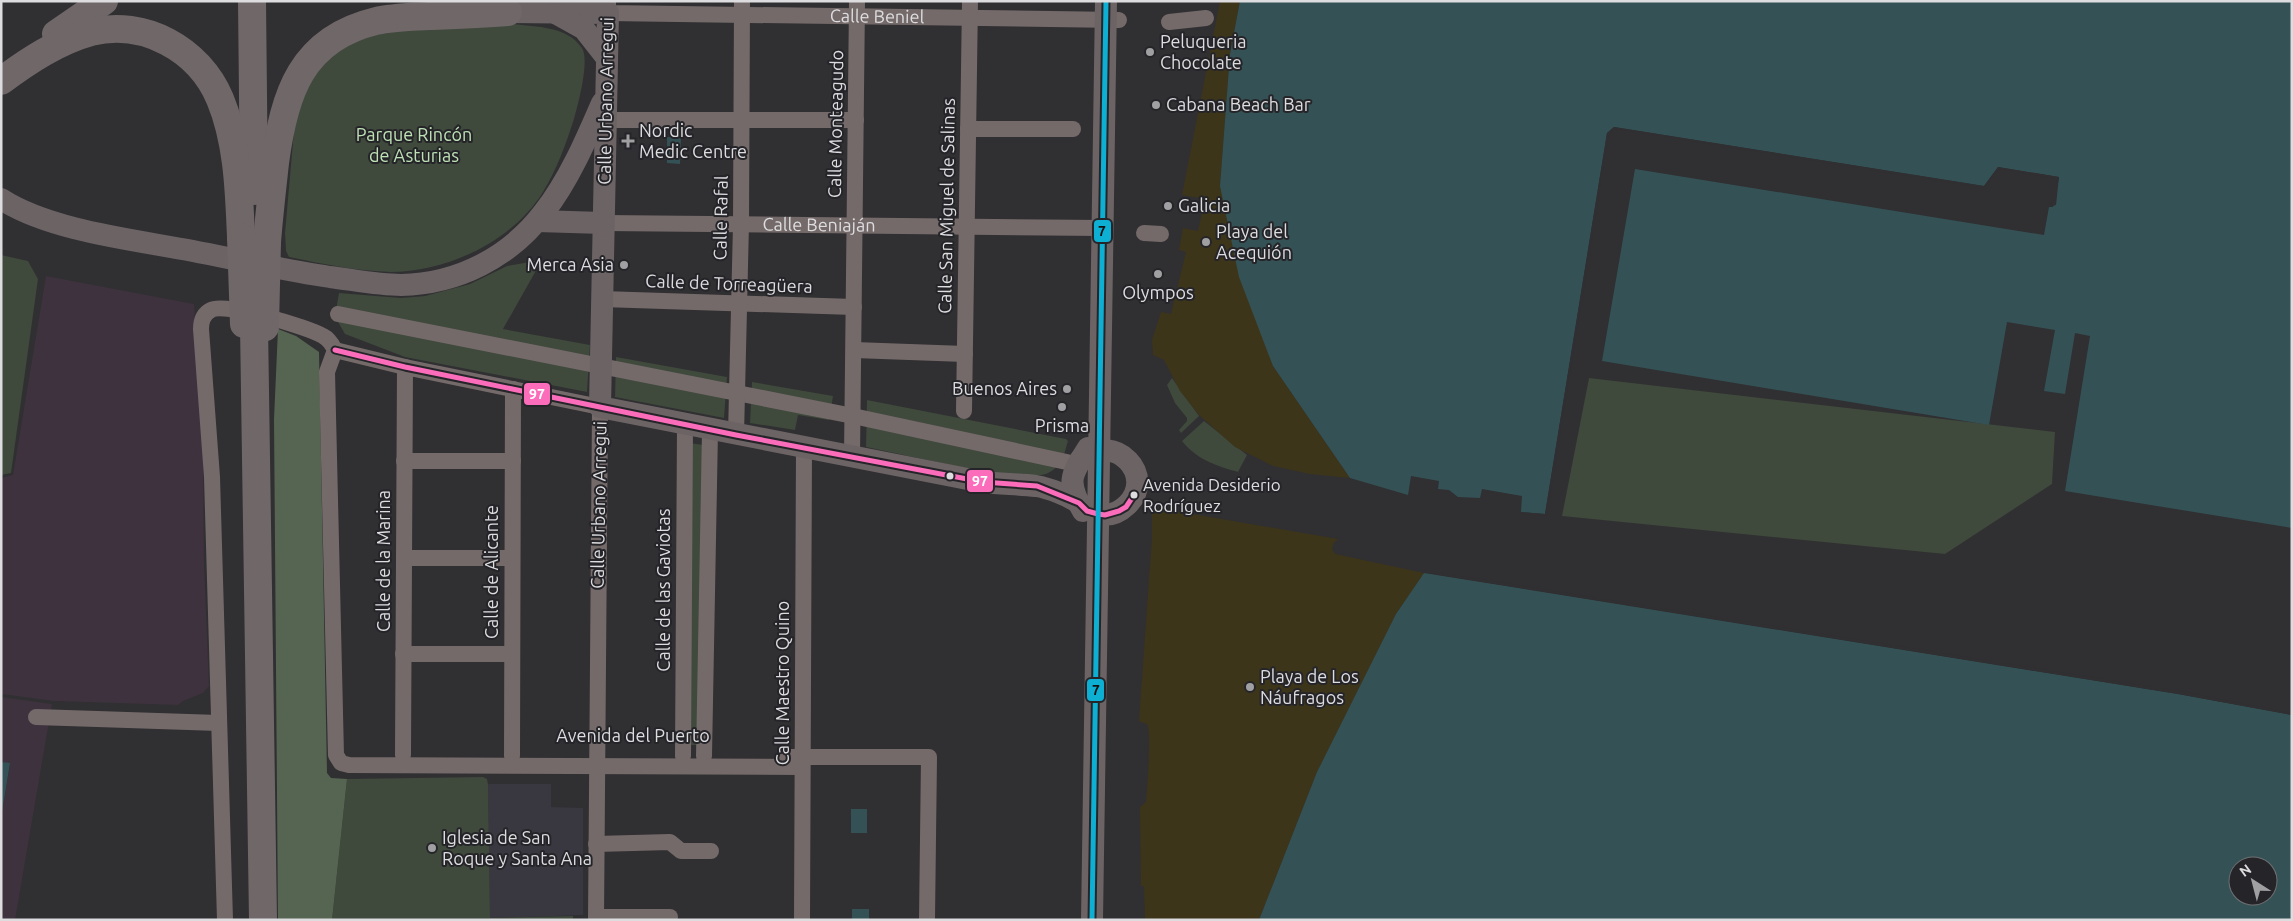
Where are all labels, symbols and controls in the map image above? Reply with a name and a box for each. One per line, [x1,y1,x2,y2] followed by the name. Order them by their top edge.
[830,5,925,26] street label: Calle Beniel
[594,17,616,185] street label: Calle Urbano Arregui
[1160,31,1247,72] place label: Peluqueria Chocolate
[1144,46,1156,58] marker: Peluqueria Chocolate
[824,50,846,198] street label: Calle Monteagudo
[1166,94,1311,114] place label: Cabana Beach Bar
[934,98,958,314] street label: Calle San Miguel de Salinas
[1150,99,1162,111] marker: Cabana Beach Bar
[639,120,747,161] place label: Nordic Medic Centre
[356,124,472,165] park label: Parque Rincón de Asturias
[621,134,635,148] marker: Nordic Medic Centre
[709,175,731,261] street label: Calle Rafal
[1178,195,1230,215] place label: Galicia
[1162,200,1174,212] marker: Galicia
[762,214,876,235] street label: Calle Beniaján
[1093,219,1112,243] line badge: 7
[1216,221,1292,262] place label: Playa del Acequión
[1098,223,1106,239] text: 7
[1200,236,1212,248] marker: Playa del Acequión
[527,254,614,274] place label: Merca Asia
[618,259,630,271] marker: Merca Asia
[1152,268,1164,280] marker: Olympos
[645,270,813,296] street label: Calle de Torreagüera
[1122,282,1194,302] place label: Olympos
[952,378,1057,398] place label: Buenos Aires
[523,382,551,406] line badge: 97
[1061,383,1073,395] marker: Buenos Aires
[529,386,545,402] text: 97
[1056,401,1068,413] marker: Prisma
[1035,415,1089,435] place label: Prisma
[587,421,609,589] street label: Calle Urbano Arregui
[966,469,994,493] line badge: 97
[945,471,955,481] unlabelled marker
[972,473,988,489] text: 97
[1143,475,1281,515] place label: Avenida Desiderio Rodríguez
[373,490,393,632] street label: Calle de la Marina
[1129,490,1139,500] marker: Avenida Desiderio Rodríguez
[481,505,501,639] street label: Calle de Alicante
[653,508,673,672] street label: Calle de las Gaviotas
[772,601,793,765] street label: Calle Maestro Quino
[1260,666,1359,707] place label: Playa de Los Náufragos
[1086,678,1105,702] line badge: 7
[1244,681,1256,693] marker: Playa de Los Náufragos
[1092,682,1100,698] text: 7
[556,725,710,745] street label: Avenida del Puerto
[442,827,592,868] place label: Iglesia de San Roque y Santa Ana
[426,842,438,854] marker: Iglesia de San Roque y Santa Ana
[2228,856,2278,906] north arrow
[2236,861,2254,880] text: N

